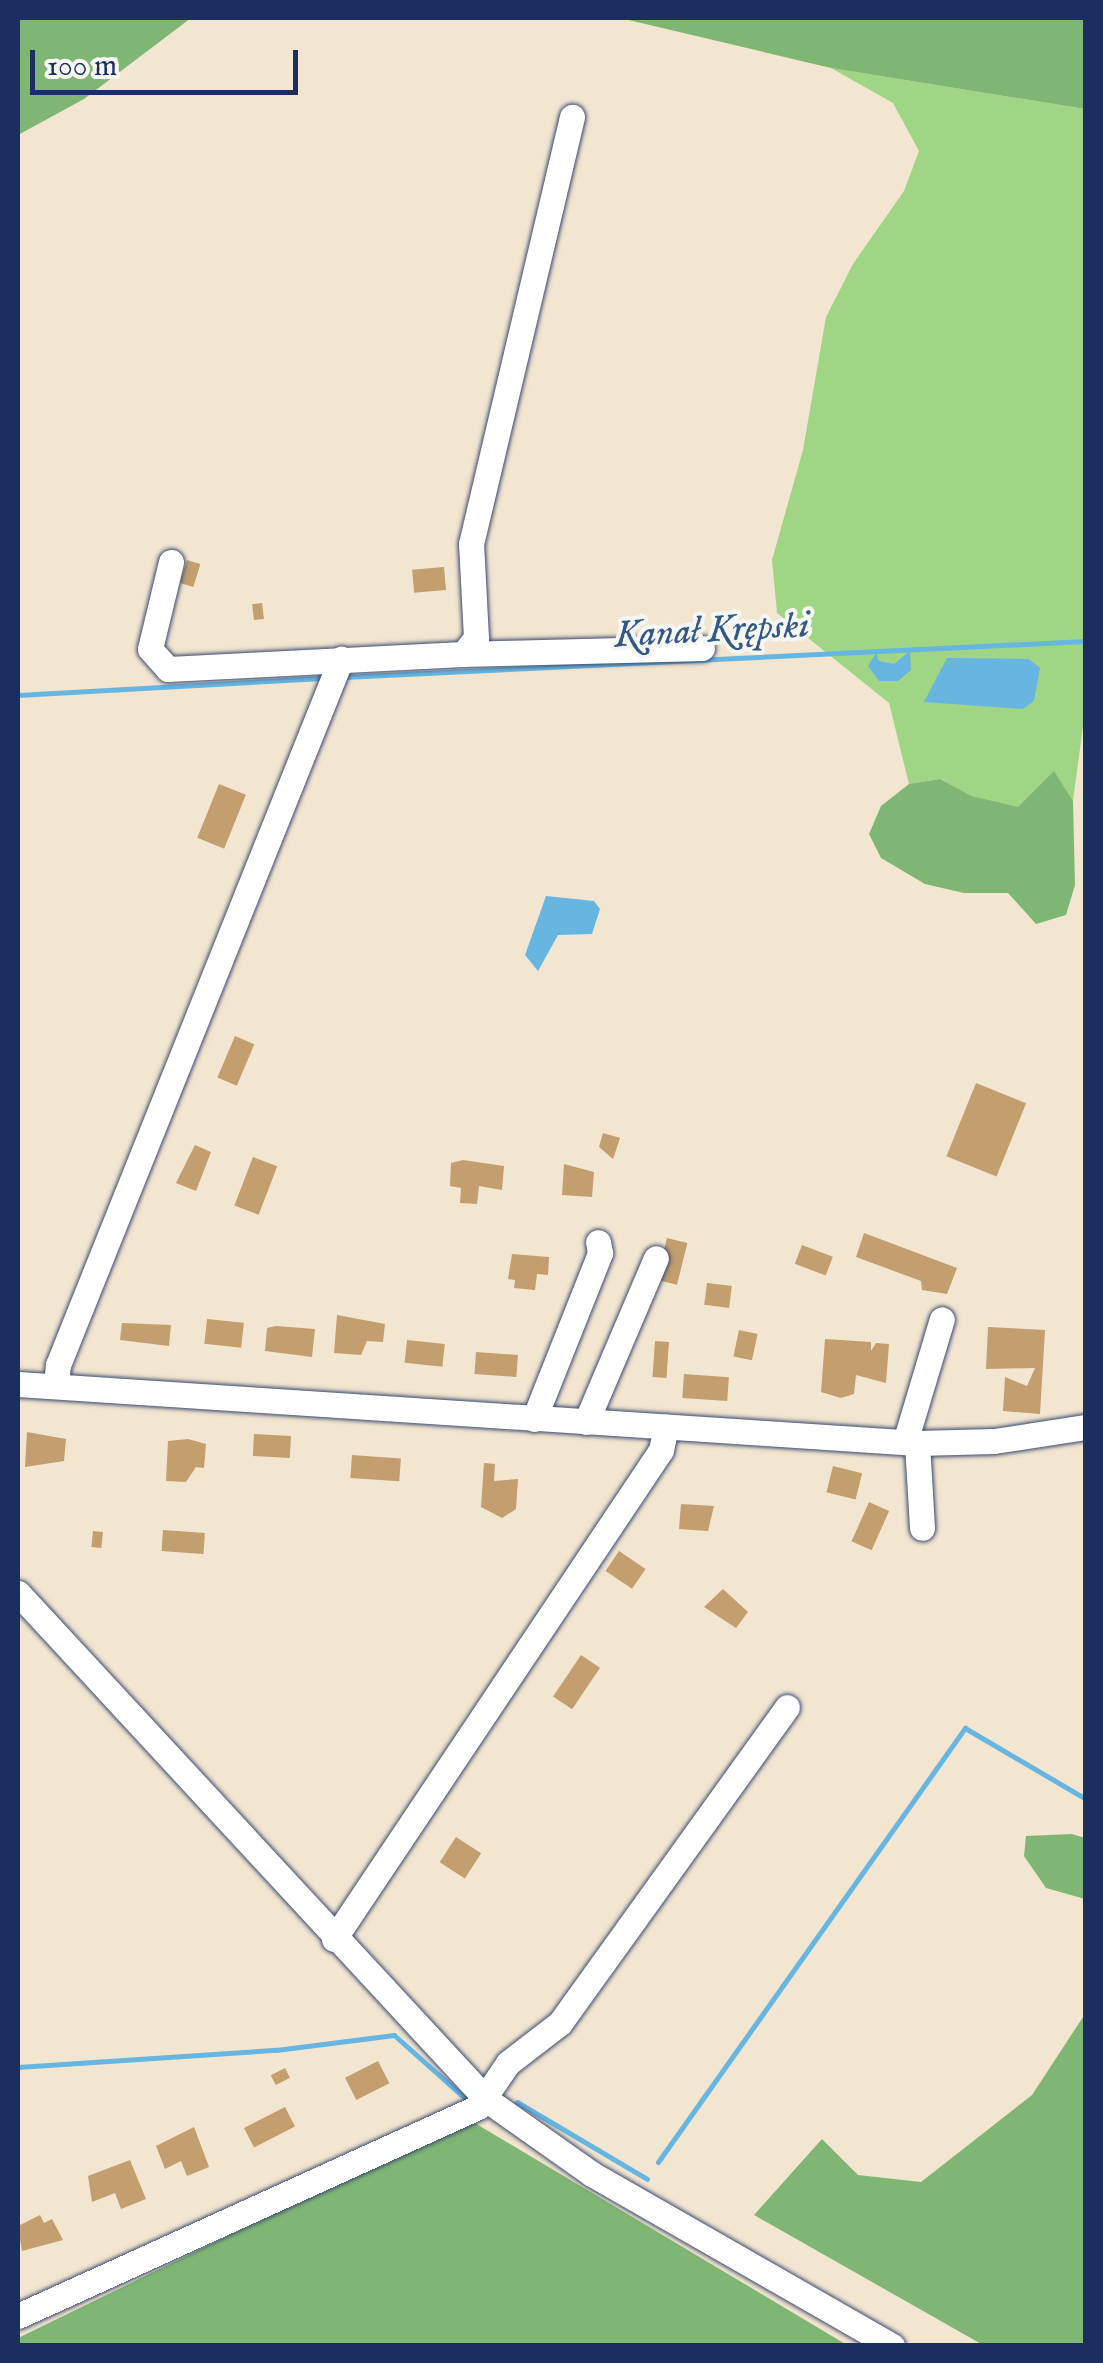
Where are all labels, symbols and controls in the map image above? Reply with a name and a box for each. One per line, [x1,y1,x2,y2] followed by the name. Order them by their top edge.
[35,30,302,92] scale bar
[47,48,117,86] text: 100 m
[613,604,811,660] water label: Kanał Krępski

